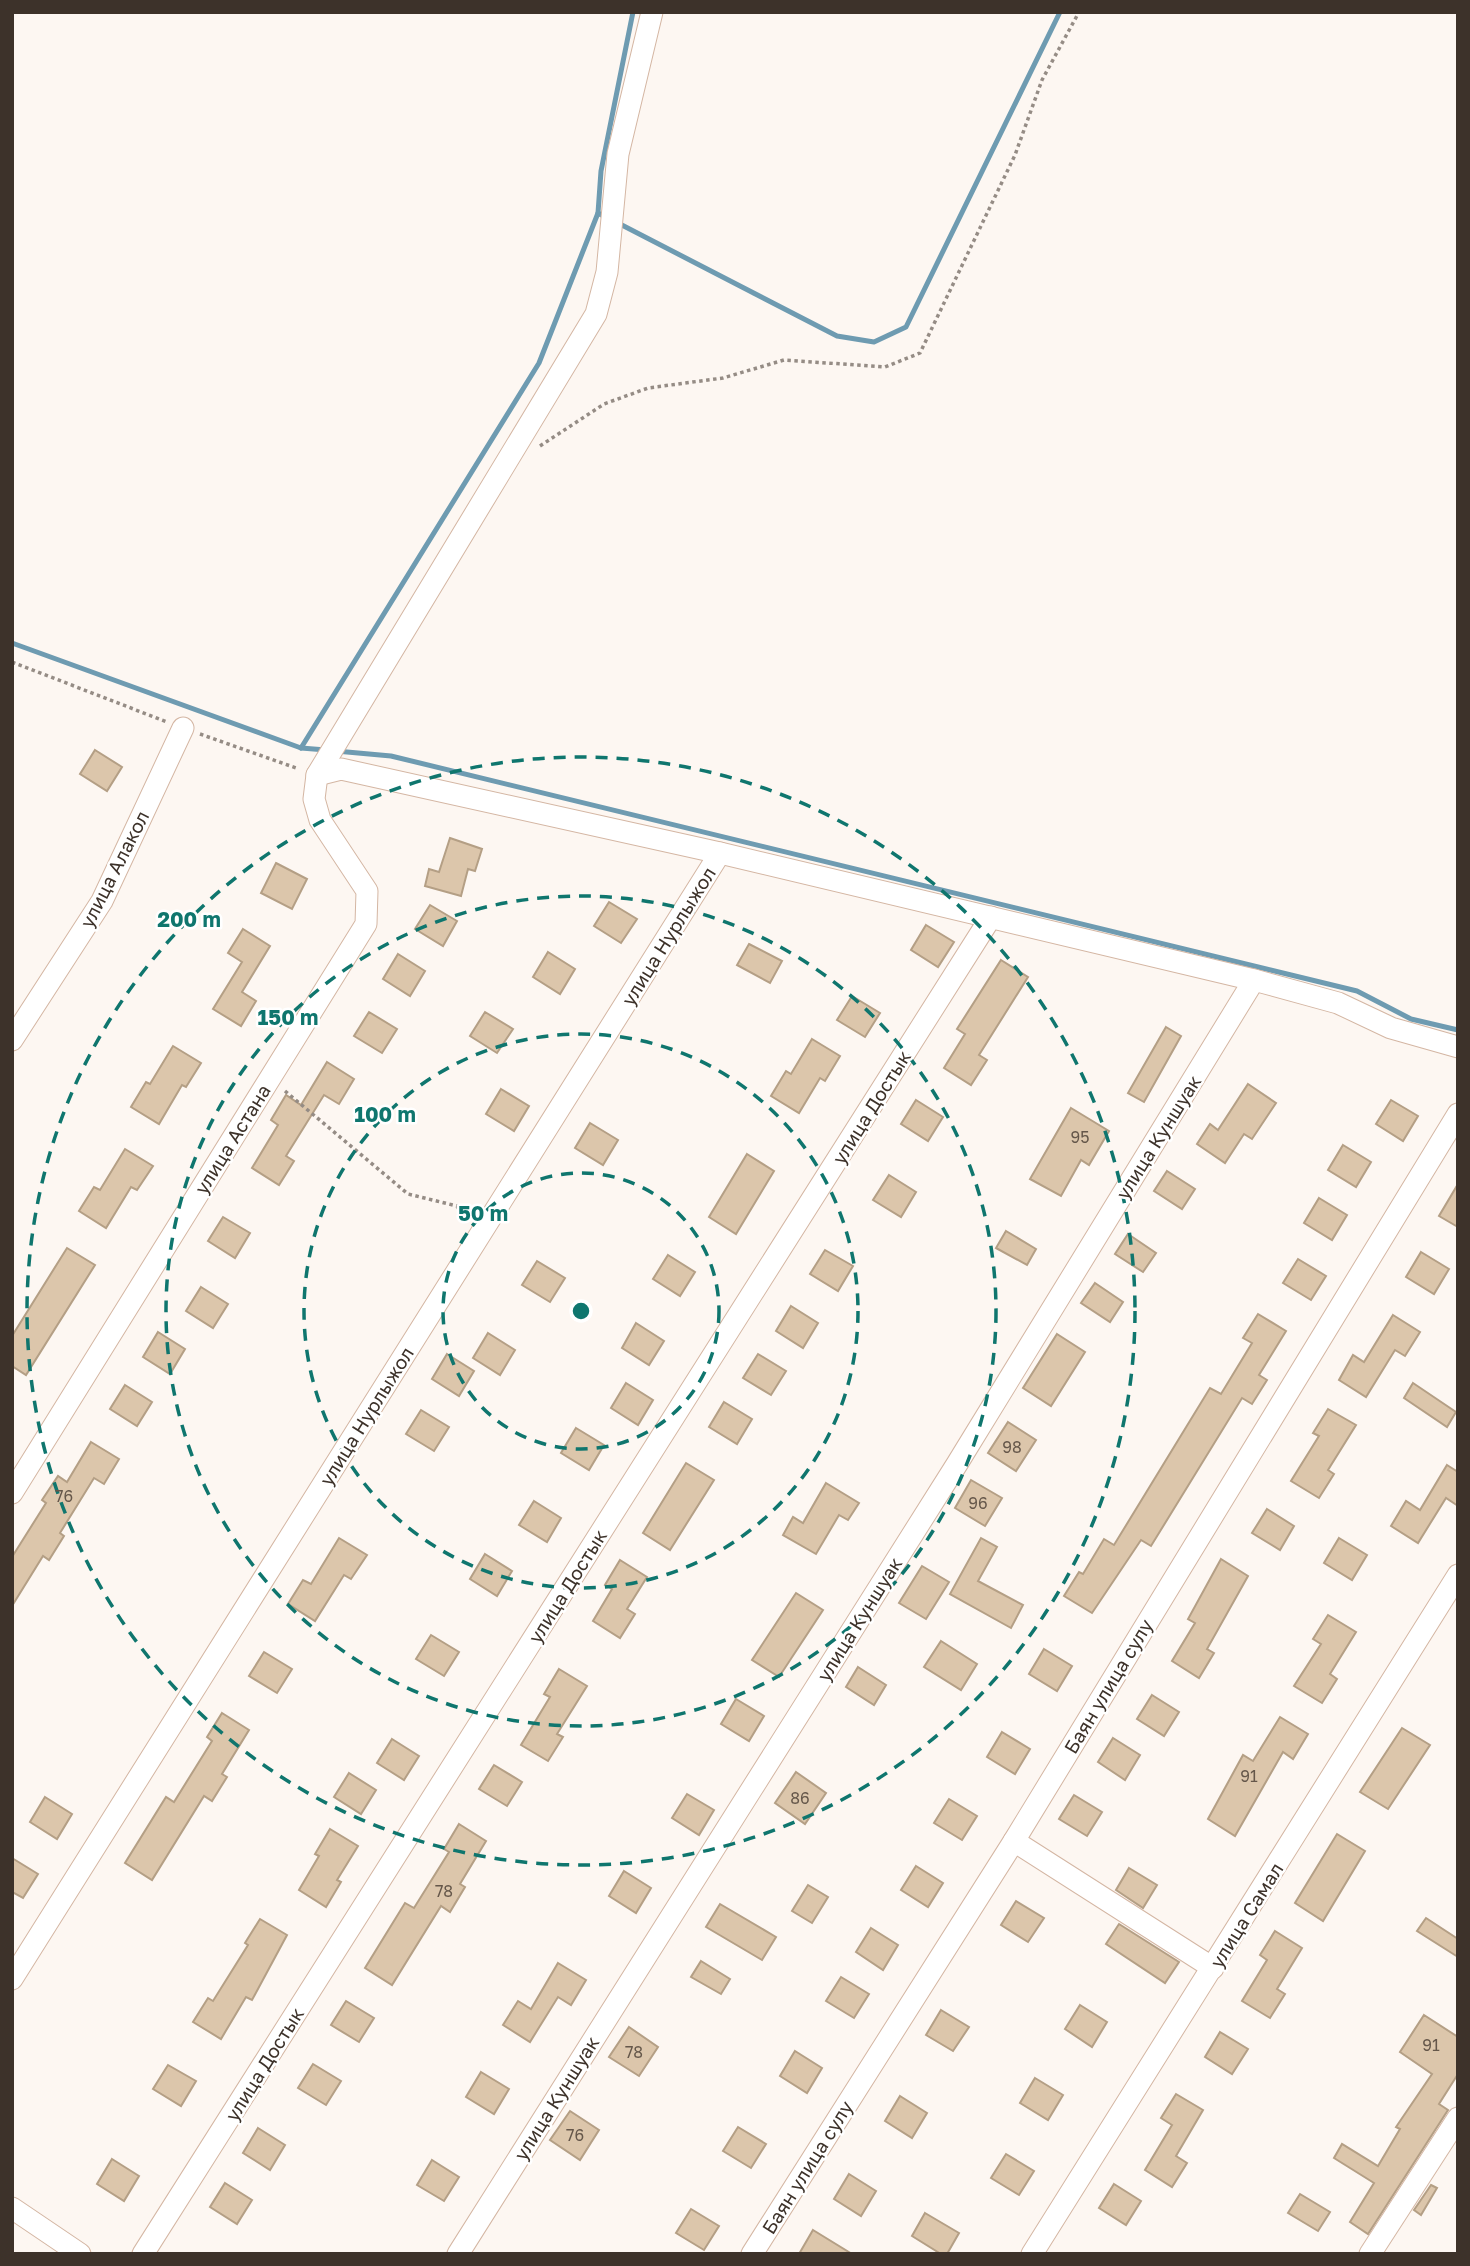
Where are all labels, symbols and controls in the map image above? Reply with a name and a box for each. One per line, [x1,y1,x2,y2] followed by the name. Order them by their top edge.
[75,807,153,931] street label: улица Алакол
[616,862,720,1010] street label: улица Нурлыжол
[157,906,221,932] text: 200 m
[258,1004,318,1030] text: 150 m
[827,1046,915,1168] street label: улица Достык
[1111,1071,1205,1203] street label: улица Куншуак
[189,1080,275,1198] street label: улица Астана
[354,1101,416,1127] text: 100 m
[1071,1127,1089,1147] house number: 95
[458,1200,508,1226] text: 50 m
[569,1299,593,1323] centre of rings
[314,1342,418,1490] street label: улица Нурлыжол
[1002,1437,1022,1457] house number: 98
[55,1486,73,1506] house number: 76
[968,1493,988,1513] house number: 96
[523,1525,611,1647] street label: улица Достык
[812,1553,906,1685] street label: улица Куншуак
[1059,1614,1157,1757] street label: Баян улица сулу
[1240,1766,1258,1786] house number: 91
[790,1788,810,1808] house number: 86
[1205,1858,1287,1972] street label: улица Самал
[435,1881,453,1901] house number: 78
[220,2003,308,2125] street label: улица Достык
[509,2032,603,2164] street label: улица Куншуак
[1422,2035,1440,2055] house number: 91
[625,2042,643,2062] house number: 78
[757,2096,857,2238] street label: Баян улица сулу
[566,2125,584,2145] house number: 76

